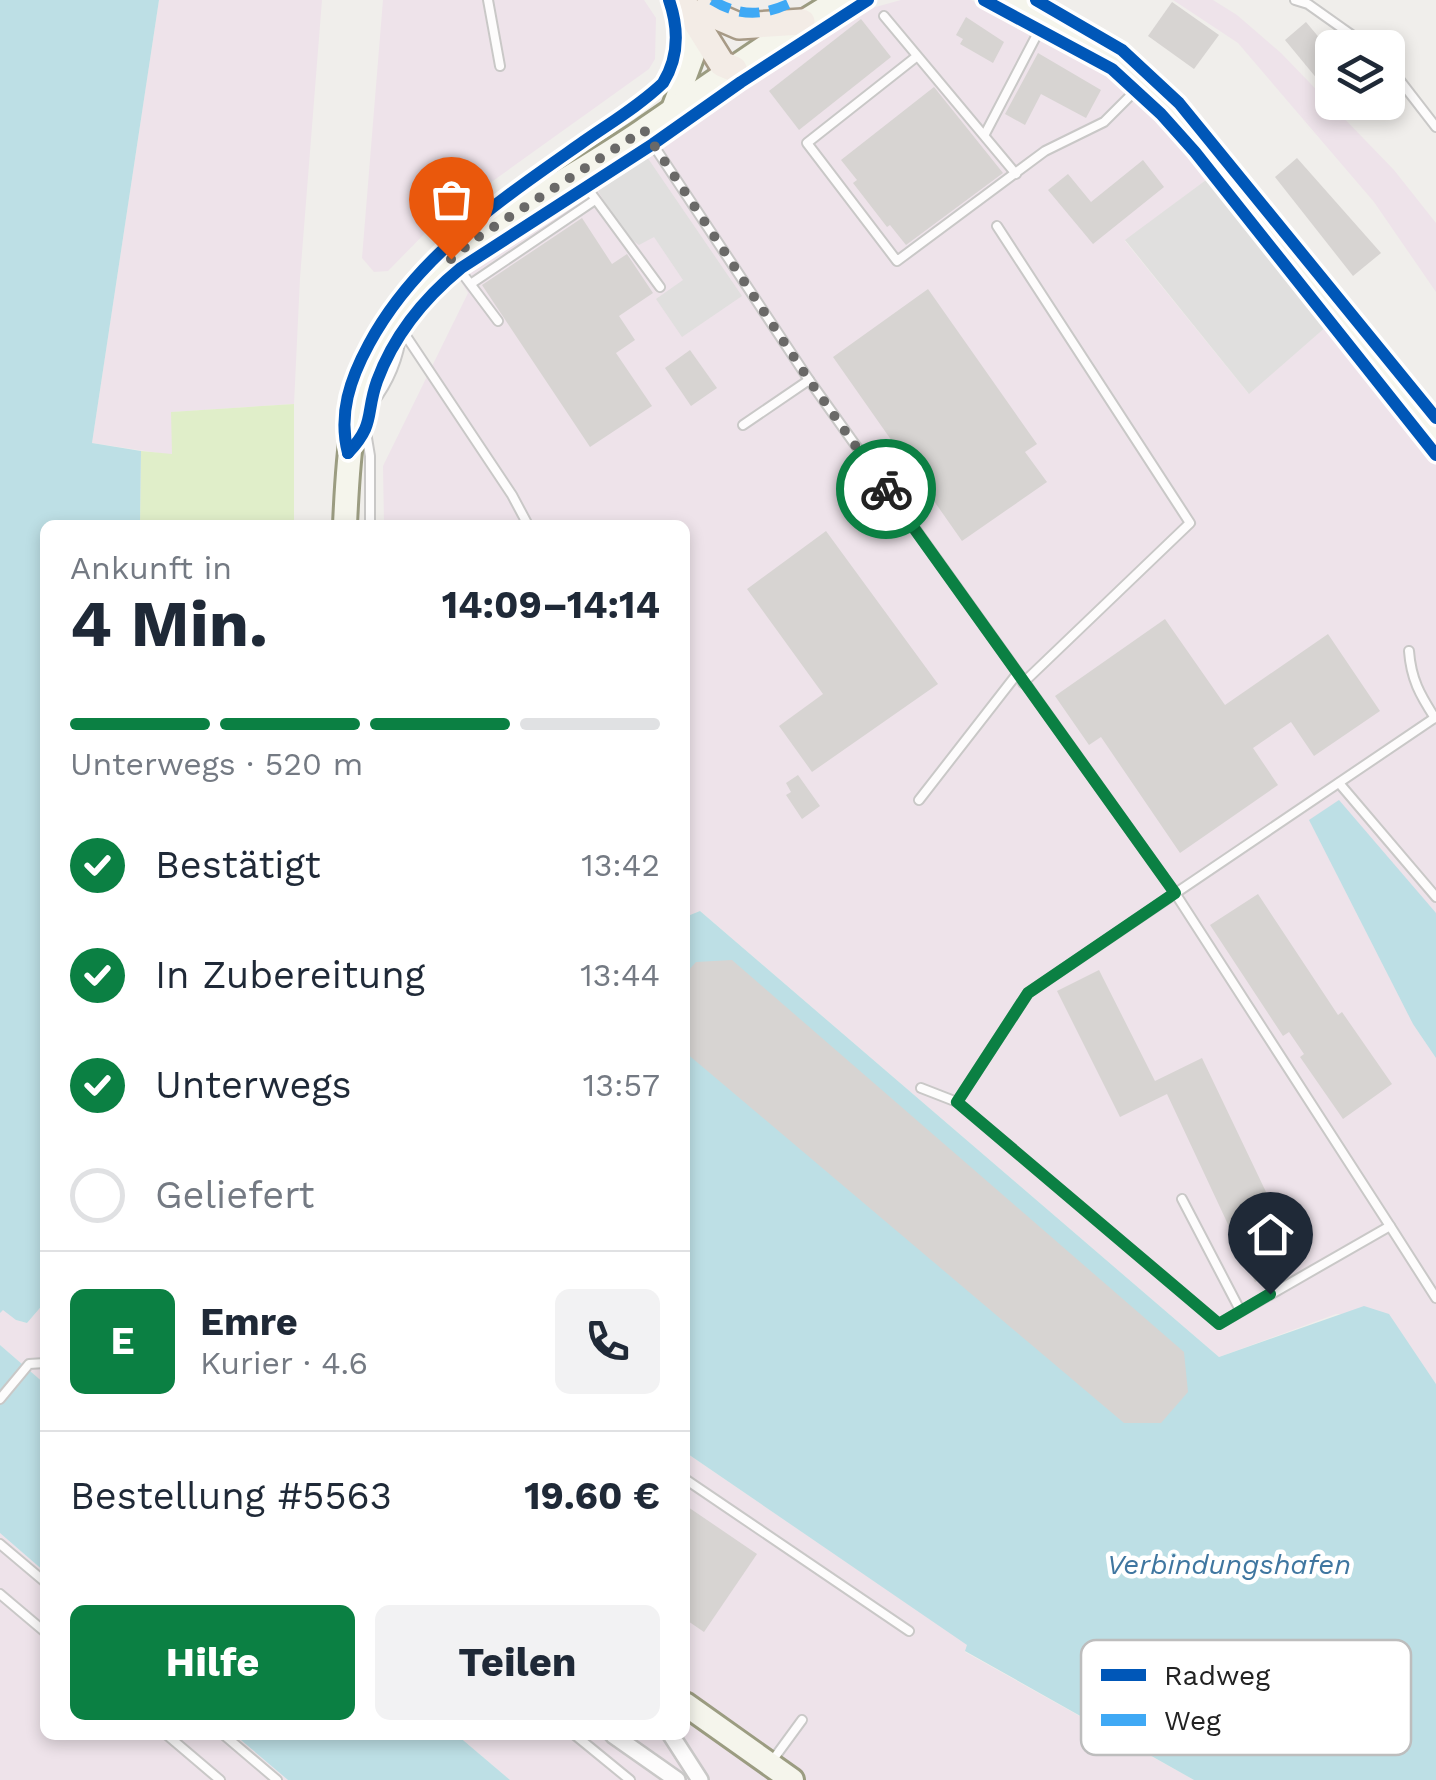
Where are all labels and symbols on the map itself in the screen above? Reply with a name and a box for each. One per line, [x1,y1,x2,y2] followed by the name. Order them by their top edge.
[409,157,494,260] pin
[836,439,936,539] courier
[1228,1192,1313,1295] pin
[1107,1548,1351,1581] water label: Verbindungshafen
[1081,1640,1411,1755] legend
[1164,1659,1270,1692] text: Radweg
[1164,1704,1221,1737] text: Weg

